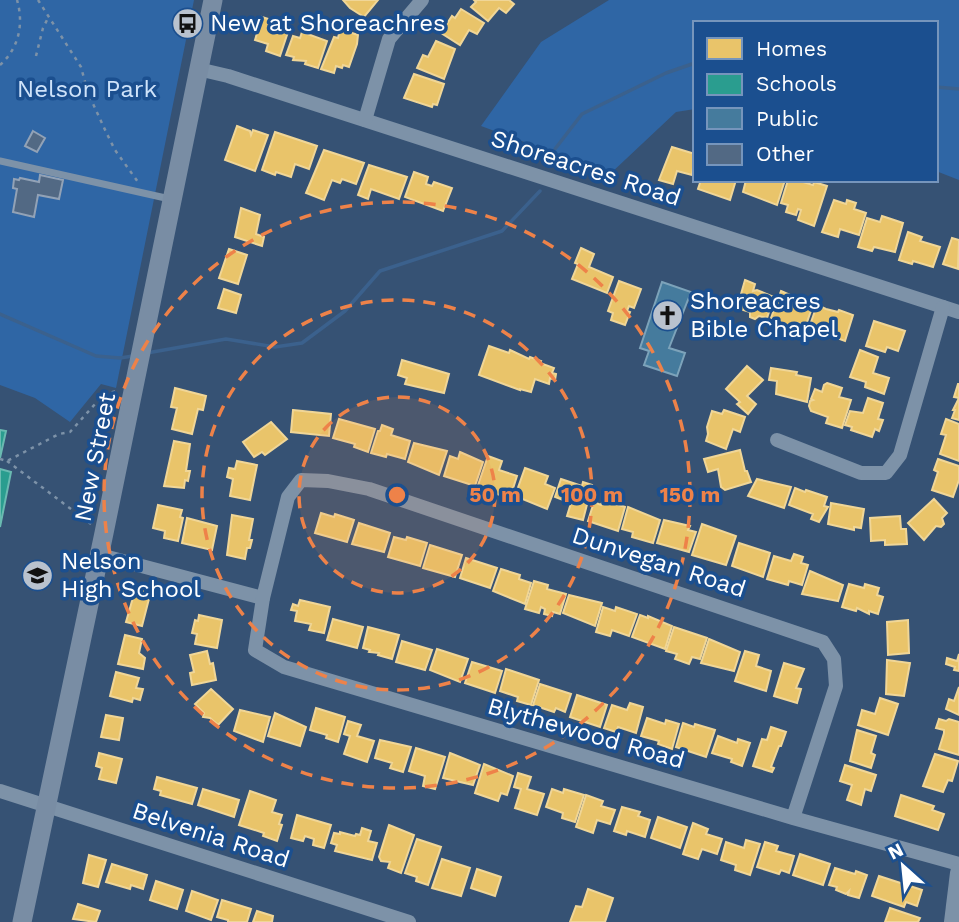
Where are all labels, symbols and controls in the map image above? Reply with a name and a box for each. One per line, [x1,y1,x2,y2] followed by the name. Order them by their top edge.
[170,6,204,40] bus stop icon: New at Shoreachres
[210,9,446,37] place label: New at Shoreachres
[693,21,938,182] legend
[756,36,827,61] text: Homes
[756,71,837,96] text: Schools
[17,75,158,103] park label: Nelson Park
[756,106,819,131] text: Public
[488,124,684,212] street label: Shoreacres Road
[756,141,815,166] text: Other
[690,287,838,343] place label: Shoreacres Bible Chapel
[650,298,684,332] church icon: Shoreacres Bible Chapel
[69,390,121,524] street label: New Street
[469,482,521,507] text: 50 m
[561,482,623,507] text: 100 m
[660,482,720,507] text: 150 m
[385,483,409,507] centre of rings
[569,521,749,603] street label: Dunvegan Road
[61,547,201,603] place label: Nelson High School
[21,558,55,592] school or university icon: Nelson High School
[484,691,688,775] street label: Blythewood Road
[129,796,293,874] street label: Belvenia Road
[868,831,938,901] north arrow
[884,838,907,865] text: N

